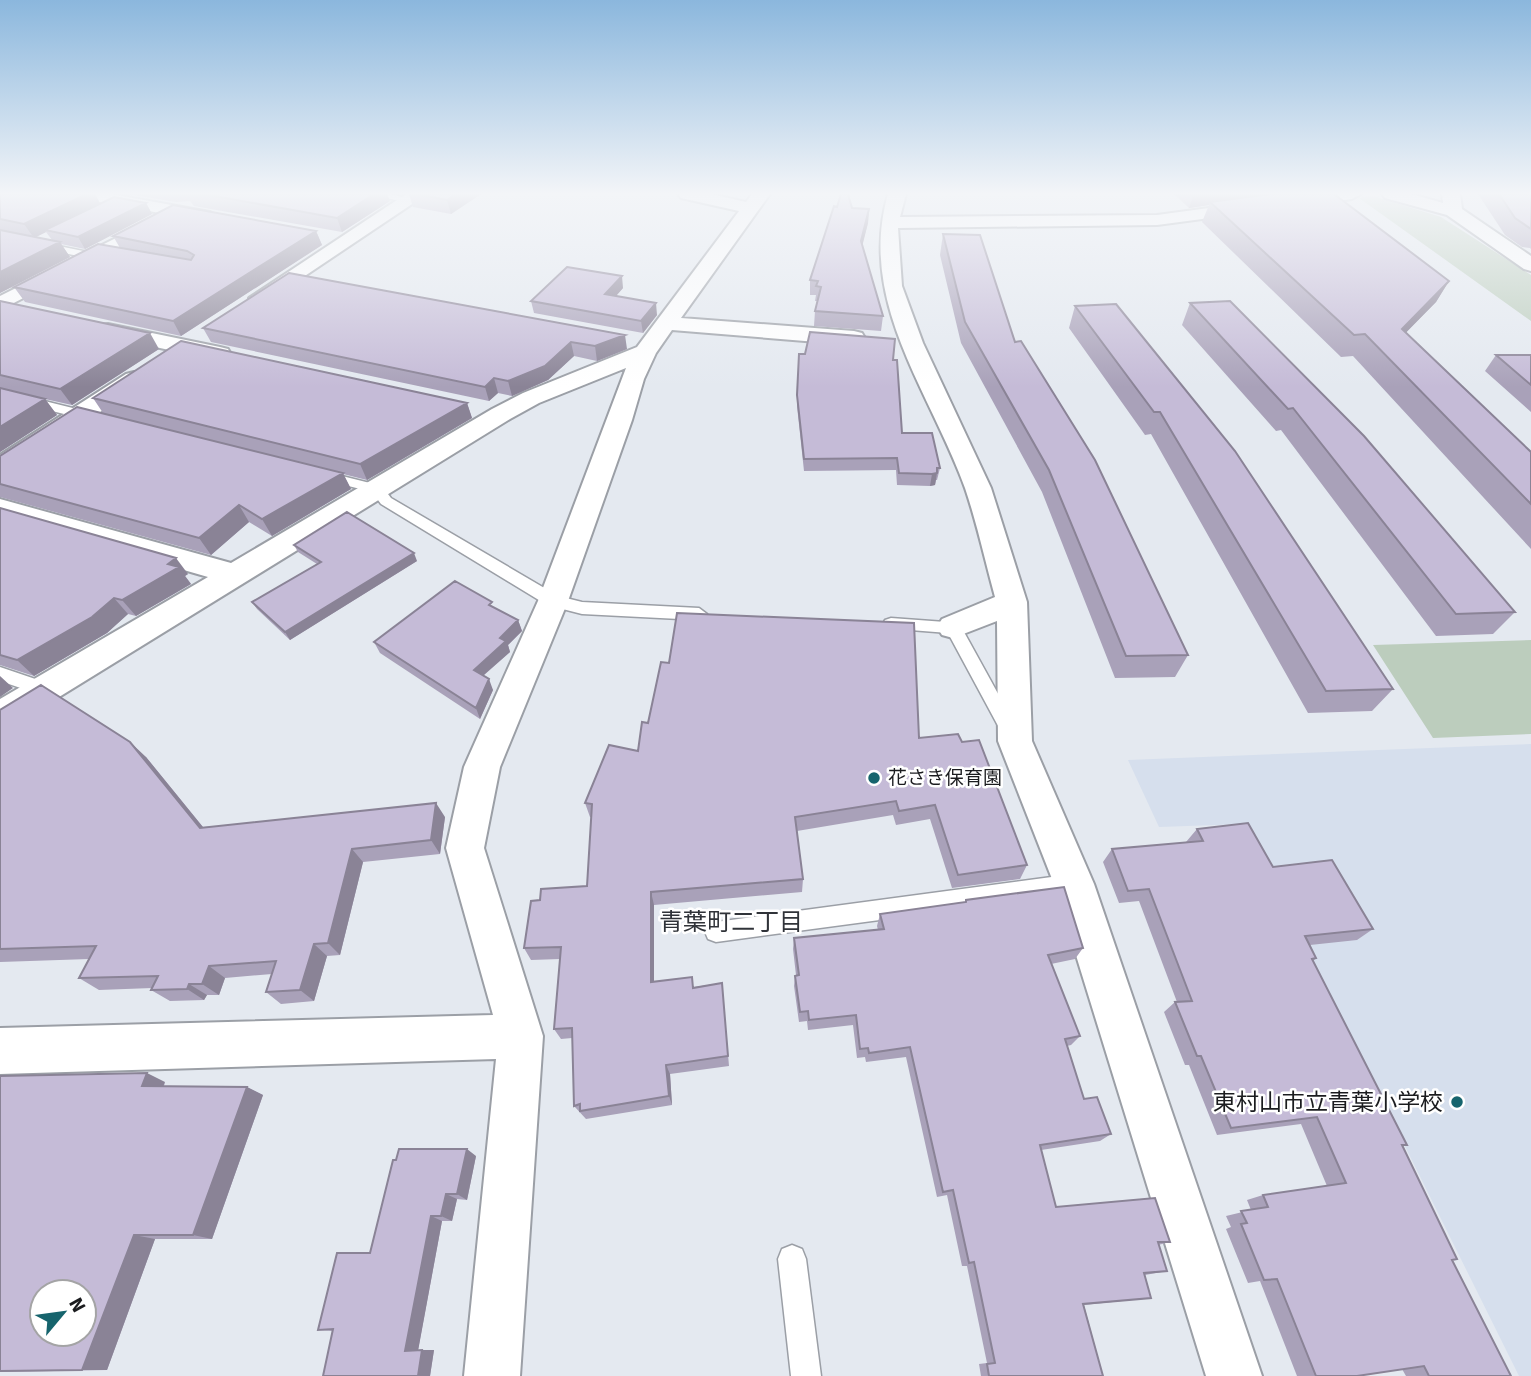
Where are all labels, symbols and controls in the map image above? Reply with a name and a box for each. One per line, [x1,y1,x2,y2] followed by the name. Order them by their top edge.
[888,766,1002,790] place label: 花さき保育園
[866,770,882,786] marker: 花さき保育園
[659,907,803,937] district label: 青葉町二丁目
[1213,1088,1443,1117] place label: 東村山市立青葉小学校
[1449,1094,1465,1110] marker: 東村山市立青葉小学校
[28,1278,98,1348] north arrow
[63,1294,91,1317] text: N

